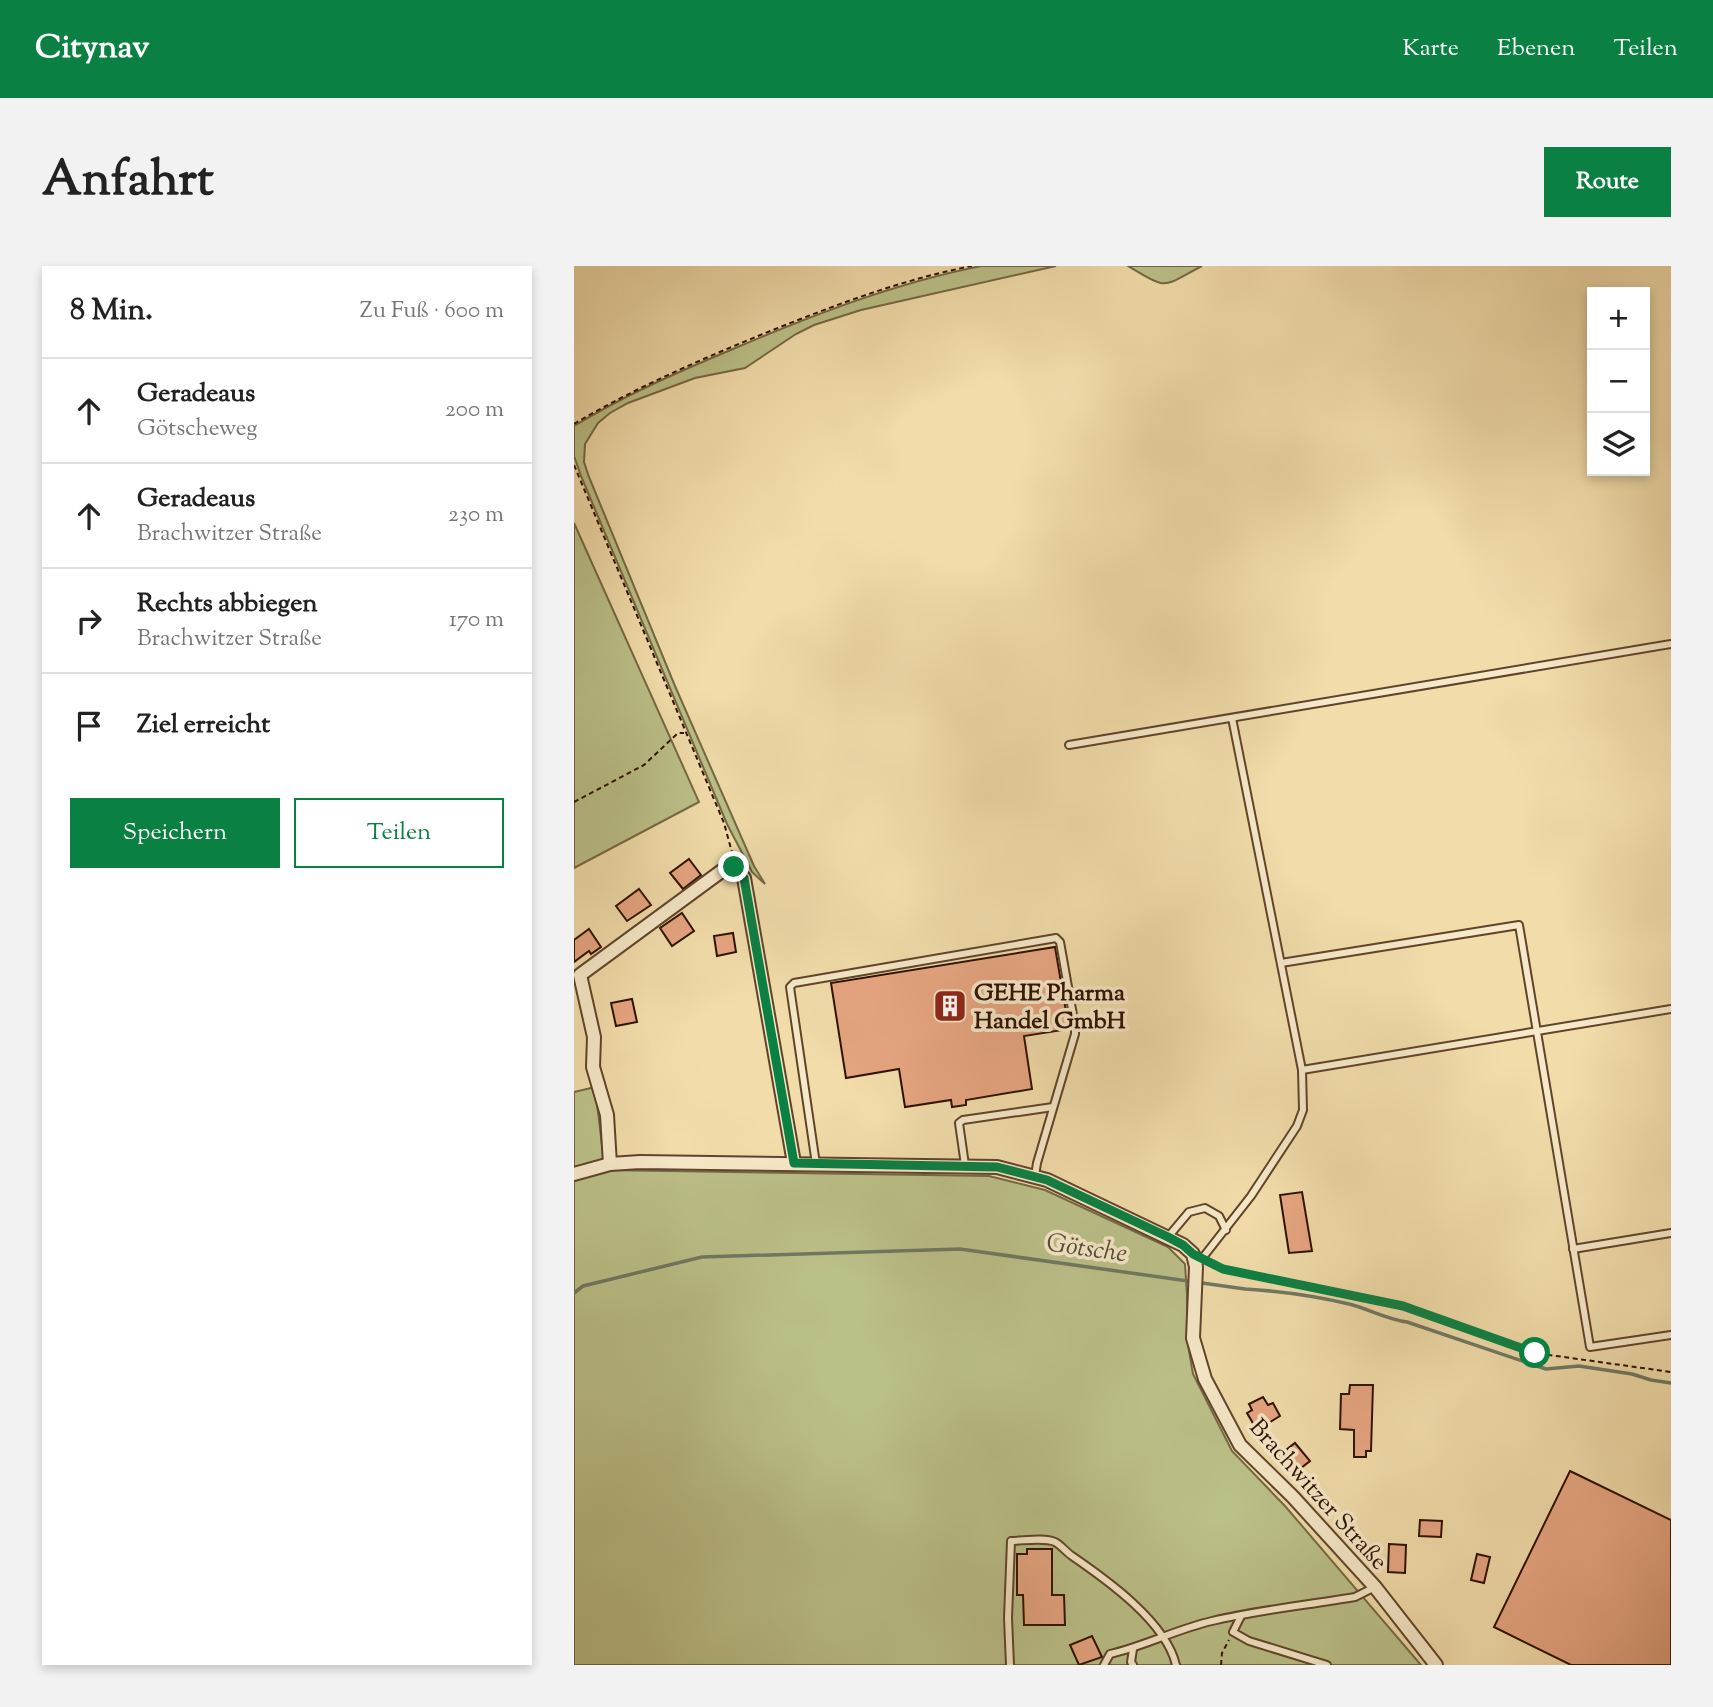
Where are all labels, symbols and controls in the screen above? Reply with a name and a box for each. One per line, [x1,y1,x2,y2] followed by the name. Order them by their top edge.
[35,25,150,73] text: Citynav
[1402,32,1459,66] text: Karte
[1497,32,1575,66] text: Ebenen
[1613,32,1678,66] text: Teilen
[42,147,214,217] text: Anfahrt
[1544,147,1671,217] button: Route
[1587,287,1650,476] map controls
[1587,287,1650,350] button: +
[70,290,153,333] text: 8 Min.
[360,295,504,328] text: Zu Fuß · 600 m
[1587,350,1650,413] button: −
[137,376,255,413] text: Geradeaus
[70,392,108,430] icon: ahead
[445,394,504,427] text: 200 m
[137,413,258,446] text: Götscheweg
[1587,413,1650,476] button: layers
[137,481,255,518] text: Geradeaus
[70,497,108,535] icon: ahead
[448,499,504,532] text: 230 m
[137,518,322,551] text: Brachwitzer Straße
[137,586,318,623] text: Rechts abbiegen
[70,602,108,640] icon: right
[449,604,504,637] text: 170 m
[137,623,322,656] text: Brachwitzer Straße
[70,707,108,745] icon: arrive
[137,707,270,744] text: Ziel erreicht
[70,798,280,868] button: Speichern
[294,798,504,868] button: Teilen
[718,851,749,882] route end
[974,977,1126,1039] place label: GEHE Pharma Handel GmbH
[931,987,969,1025] building icon: GEHE Pharma Handel GmbH
[1044,1226,1129,1273] water label: Götsche
[1519,1337,1550,1368] route start
[1240,1412,1395,1578] street label: Brachwitzer Straße

